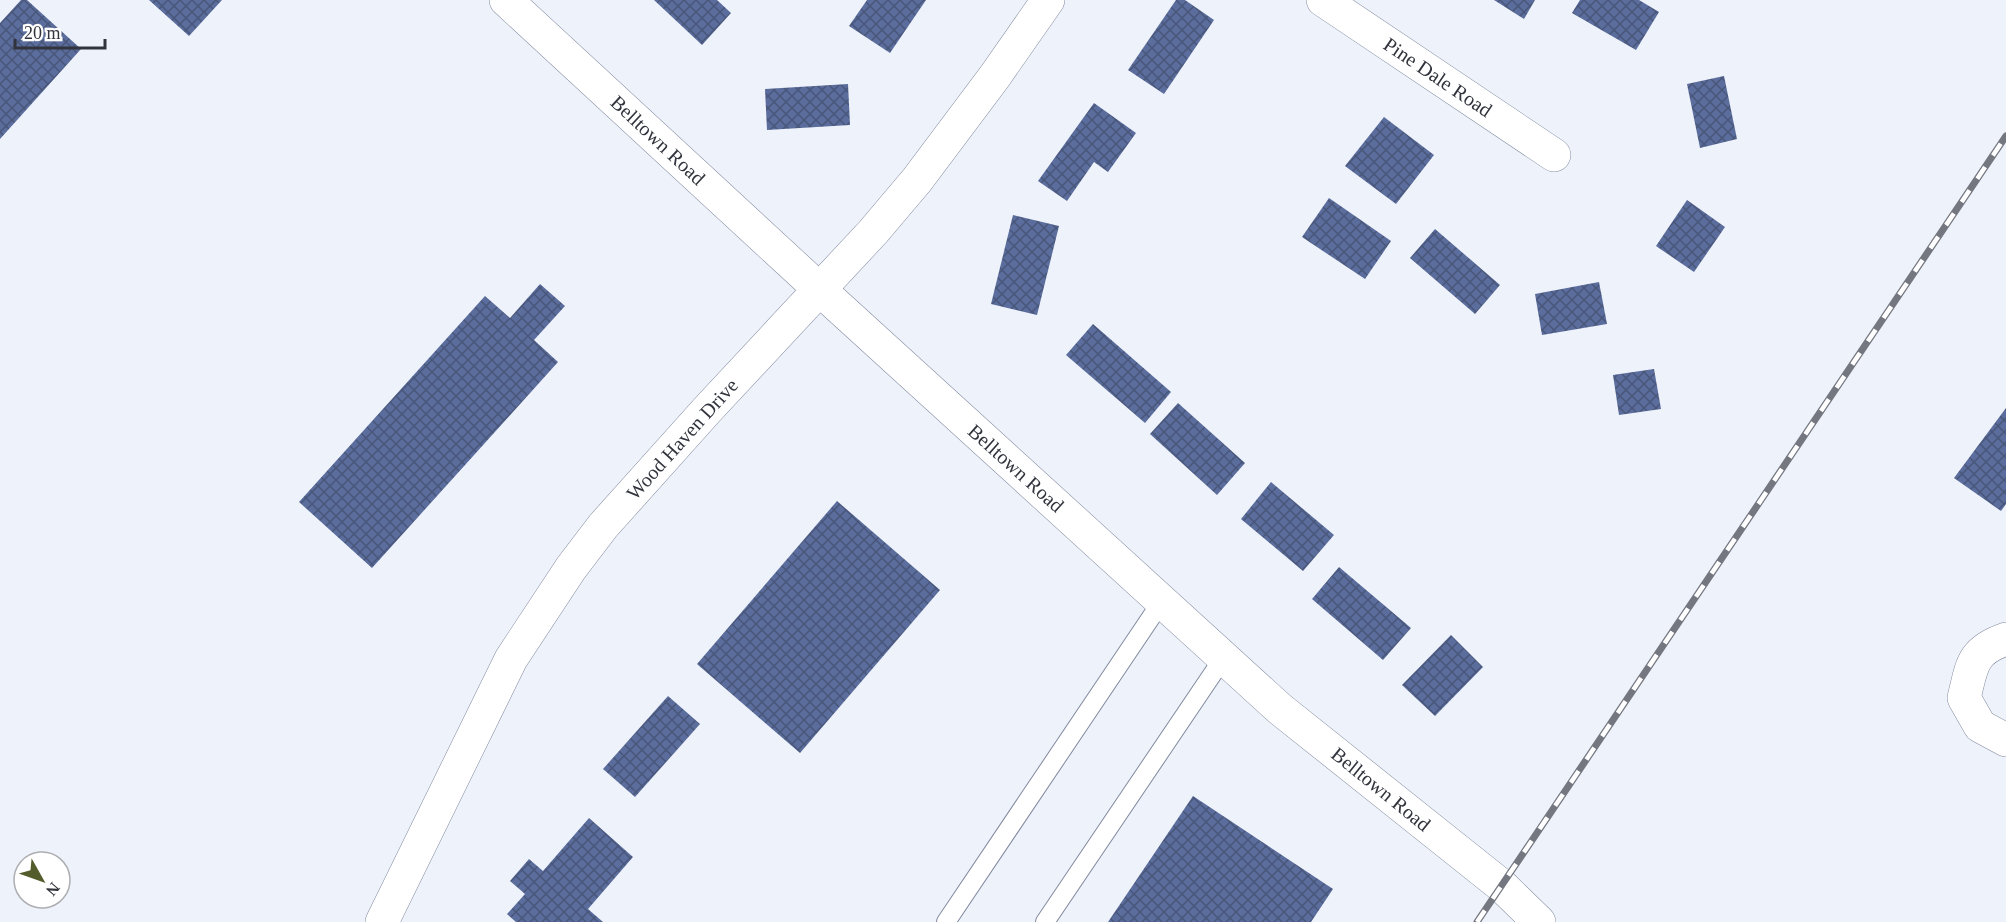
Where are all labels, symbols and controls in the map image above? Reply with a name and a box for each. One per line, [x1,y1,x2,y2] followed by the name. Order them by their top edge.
[15,12,105,50] scale bar
[24,23,61,43] text: 20 m
[1380,33,1496,121] street label: Pine Dale Road
[606,91,710,189] street label: Belltown Road
[622,374,742,504] street label: Wood Haven Drive
[964,419,1068,517] street label: Belltown Road
[1327,743,1435,835] street label: Belltown Road
[12,850,72,910] north arrow
[43,879,63,900] text: N

